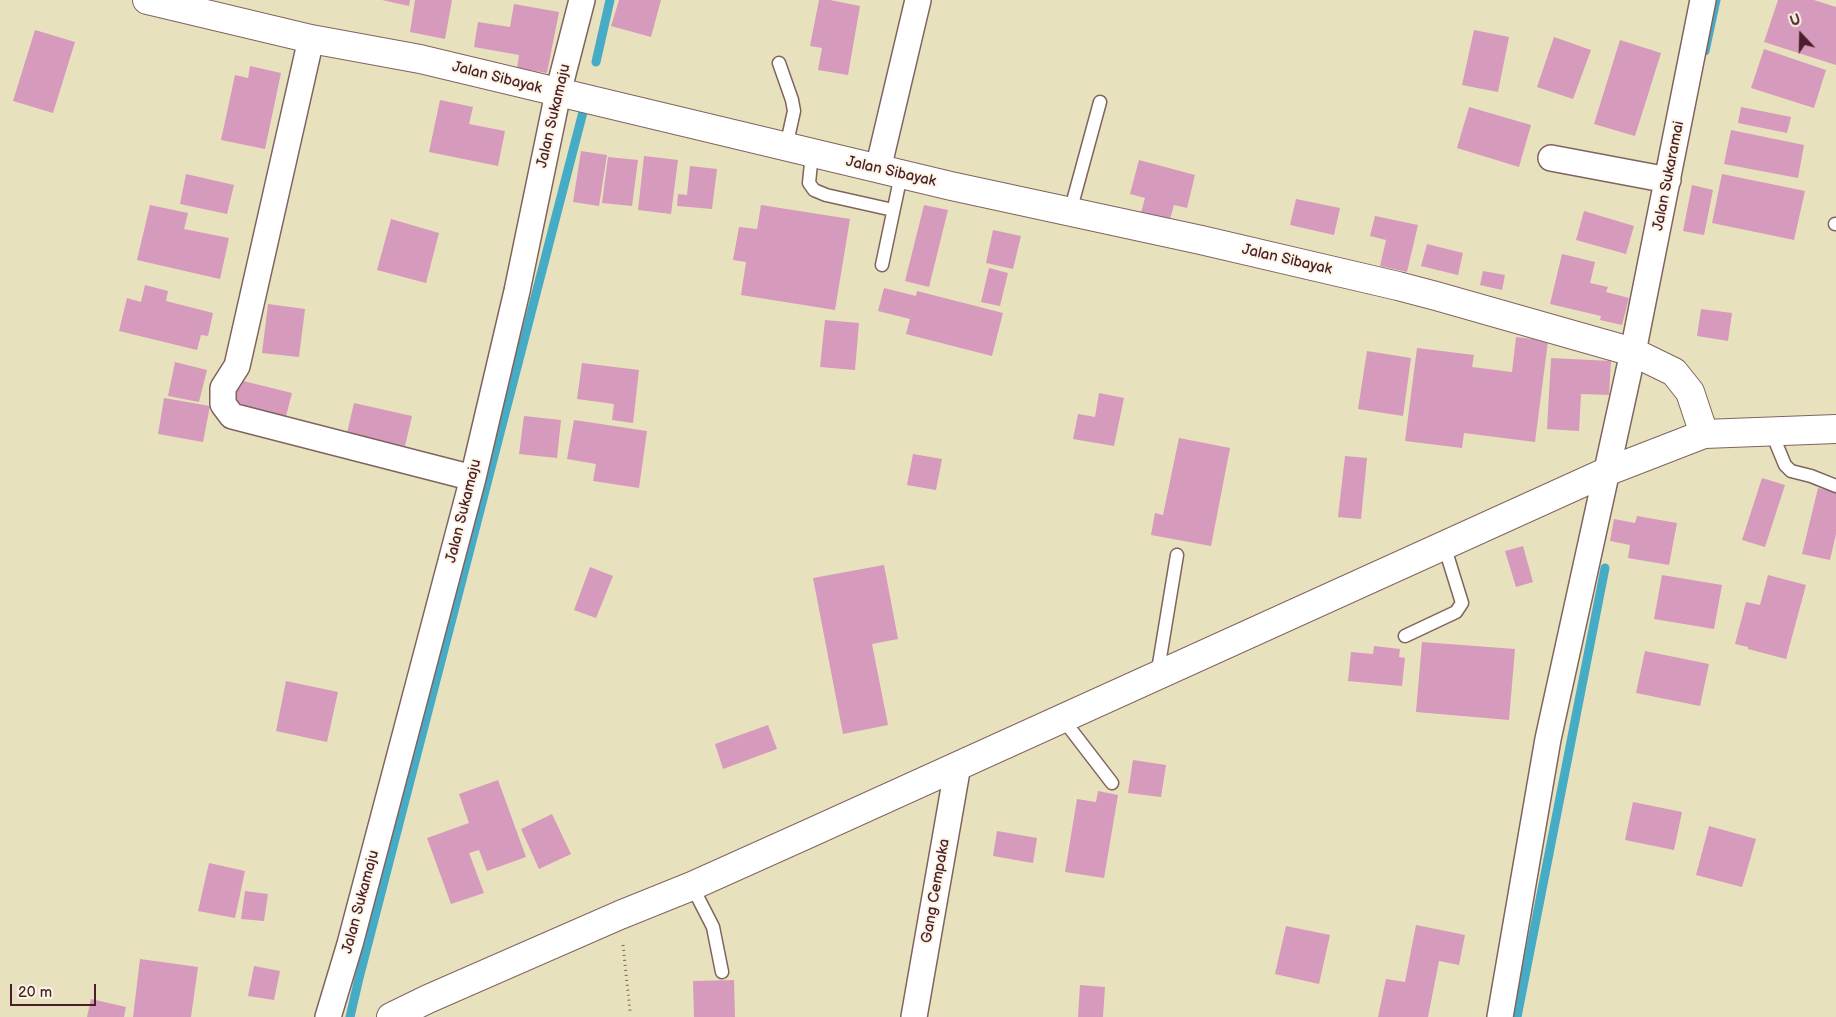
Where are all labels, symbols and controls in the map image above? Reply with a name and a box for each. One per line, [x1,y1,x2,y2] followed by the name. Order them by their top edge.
[1776,10,1826,60] north arrow
[1788,11,1803,30] text: U
[450,58,544,98] street label: Jalan Sibayak
[533,62,575,170] street label: Jalan Sukamaju
[1650,120,1688,232] street label: Jalan Sukaramai
[844,153,938,191] street label: Jalan Sibayak
[1240,241,1334,279] street label: Jalan Sibayak
[442,457,486,565] street label: Jalan Sukamaju
[918,837,954,945] street label: Gang Cempaka
[339,848,383,956] street label: Jalan Sukamaju
[12,974,99,1006] scale bar
[18,983,52,1002] text: 20 m

